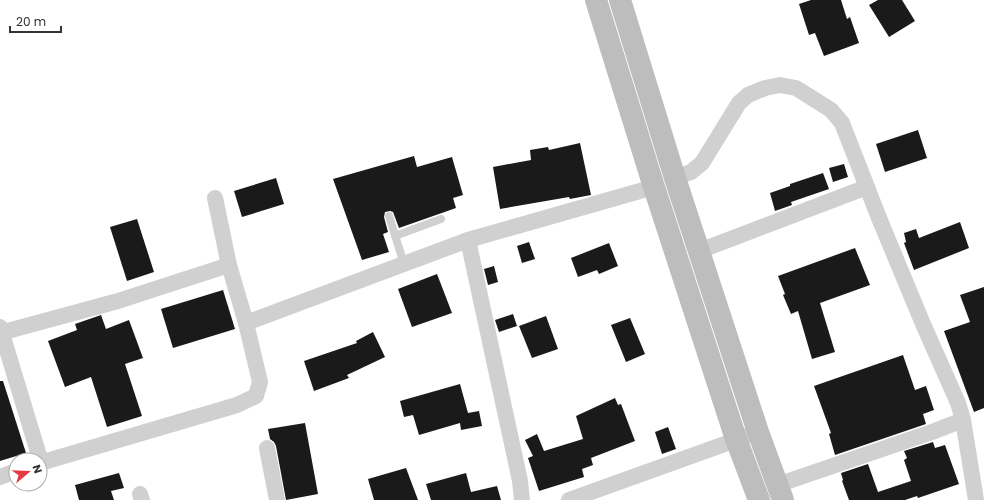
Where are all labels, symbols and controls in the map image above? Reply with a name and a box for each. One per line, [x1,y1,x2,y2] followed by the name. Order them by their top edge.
[10,8,61,34] scale bar
[16,13,46,30] text: 20 m
[8,452,48,492] north arrow
[29,462,46,475] text: N

